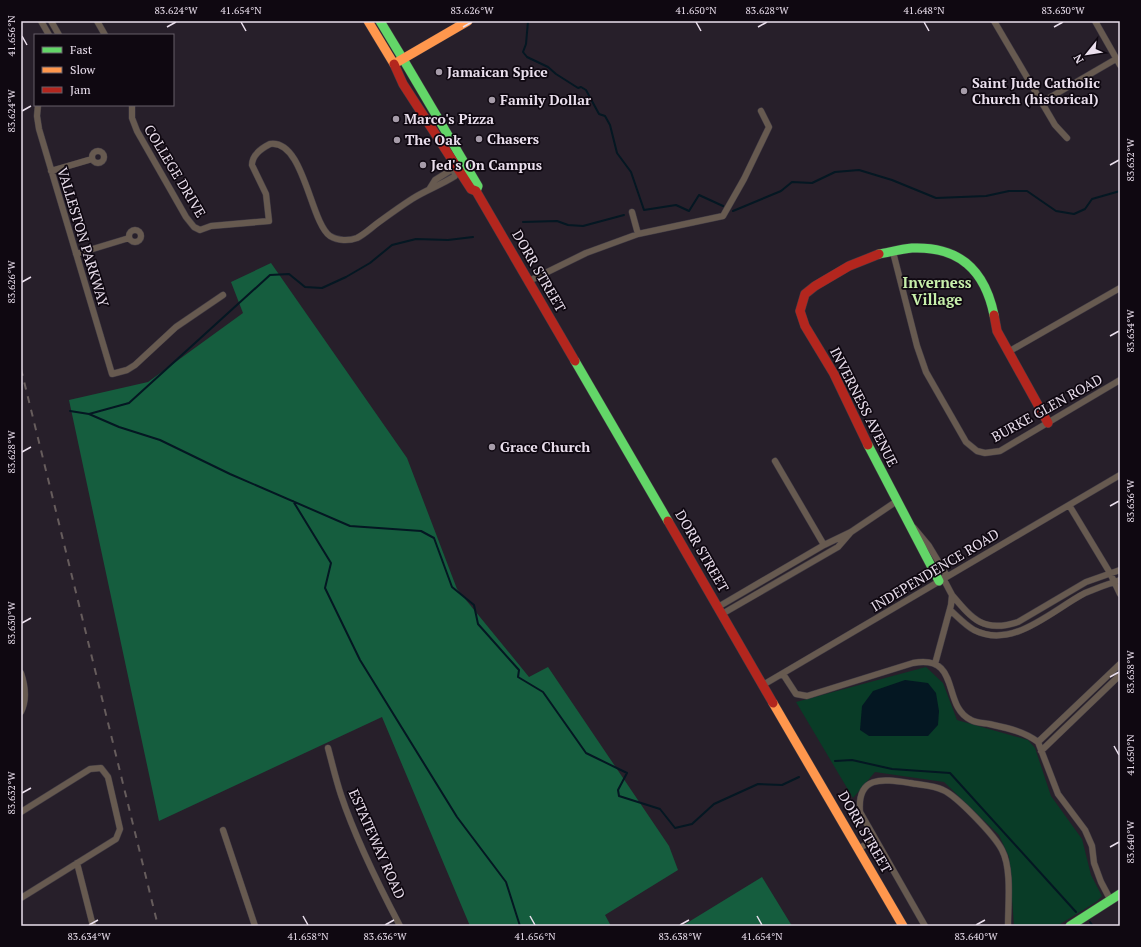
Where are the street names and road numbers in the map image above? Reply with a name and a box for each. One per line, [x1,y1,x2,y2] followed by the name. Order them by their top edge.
[140,121,211,221] street label: COLLEGE DRIVE
[53,165,114,310] street label: VALLESTON PARKWAY
[508,226,571,315] street label: DORR STREET
[826,344,903,470] street label: INVERNESS AVENUE
[988,369,1106,446] street label: BURKE GLEN ROAD
[671,506,734,595] street label: DORR STREET
[867,524,1002,615] street label: INDEPENDENCE ROAD
[345,786,410,902] street label: ESTATEWAY ROAD
[834,787,897,876] street label: DORR STREET

